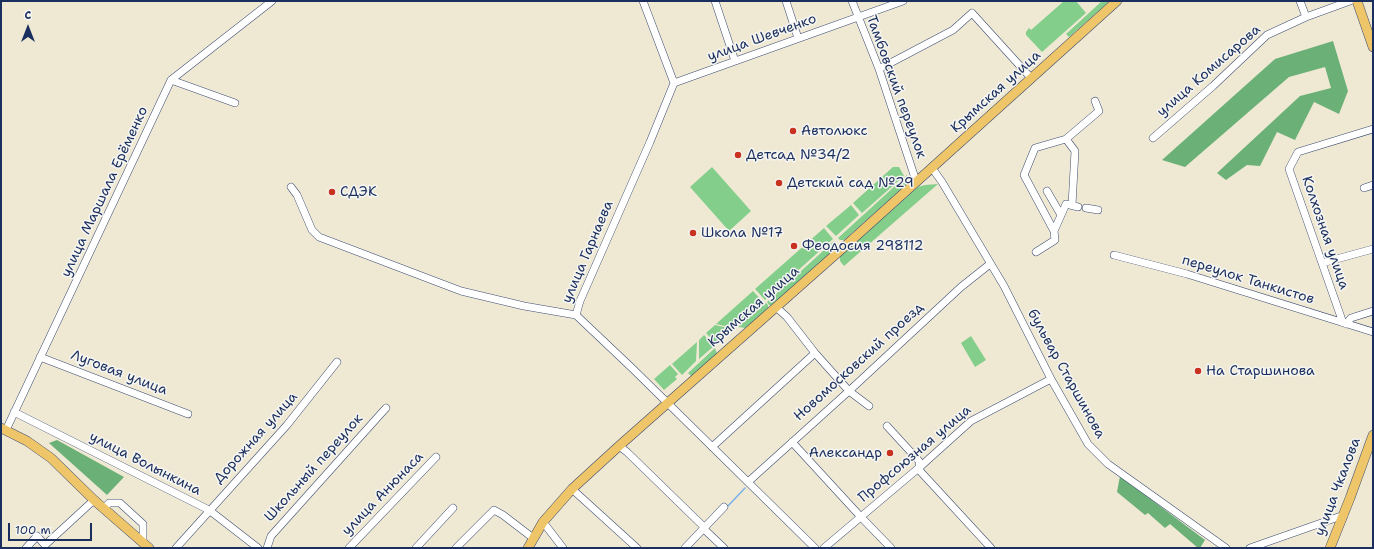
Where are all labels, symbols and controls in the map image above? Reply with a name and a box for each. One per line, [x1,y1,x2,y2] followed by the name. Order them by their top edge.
[8,8,48,48] north arrow
[25,8,31,23] text: С
[705,11,819,65] street label: улица Шевченко
[862,13,930,161] street label: Тамбовский переулок
[1154,21,1264,121] street label: улица Комисарова
[948,47,1044,137] street label: Крымская улица
[58,104,152,280] street label: улица Маршала Ерёменко
[801,123,867,139] place label: Автолюкс
[788,126,798,136] marker: Автолюкс
[746,147,851,163] place label: Детсад №34/2
[733,150,743,160] marker: Детсад №34/2
[1298,174,1352,292] street label: Колхозная улица
[787,175,914,191] place label: Детский сад №29
[774,178,784,188] marker: Детский сад №29
[340,184,377,200] place label: СДЭК
[327,187,337,197] marker: СДЭК
[559,198,617,306] street label: улица Гарнаева
[701,225,783,241] place label: Школа №17
[688,228,698,238] marker: Школа №17
[802,238,924,254] place label: Феодосия 298112
[789,241,799,251] marker: Феодосия 298112
[1180,252,1316,308] street label: переулок Танкистов
[705,263,803,351] street label: Крымская улица
[791,299,927,425] street label: Новомосковский проезд
[1023,306,1109,442] street label: бульвар Старшинова
[68,347,170,399] street label: Луговая улица
[1206,363,1315,379] place label: На Старшинова
[1193,366,1203,376] marker: На Старшинова
[211,389,301,487] street label: Дорожная улица
[855,402,975,506] street label: Профсоюзная улица
[261,411,367,525] street label: Школьный переулок
[86,429,204,499] street label: улица Волынкина
[1312,436,1364,538] street label: улица Чкалова
[809,445,882,461] place label: Александр
[885,448,895,458] marker: Александр
[339,449,427,539] street label: улица Анюнаса
[10,515,94,541] scale bar
[15,522,51,538] text: 100 m

